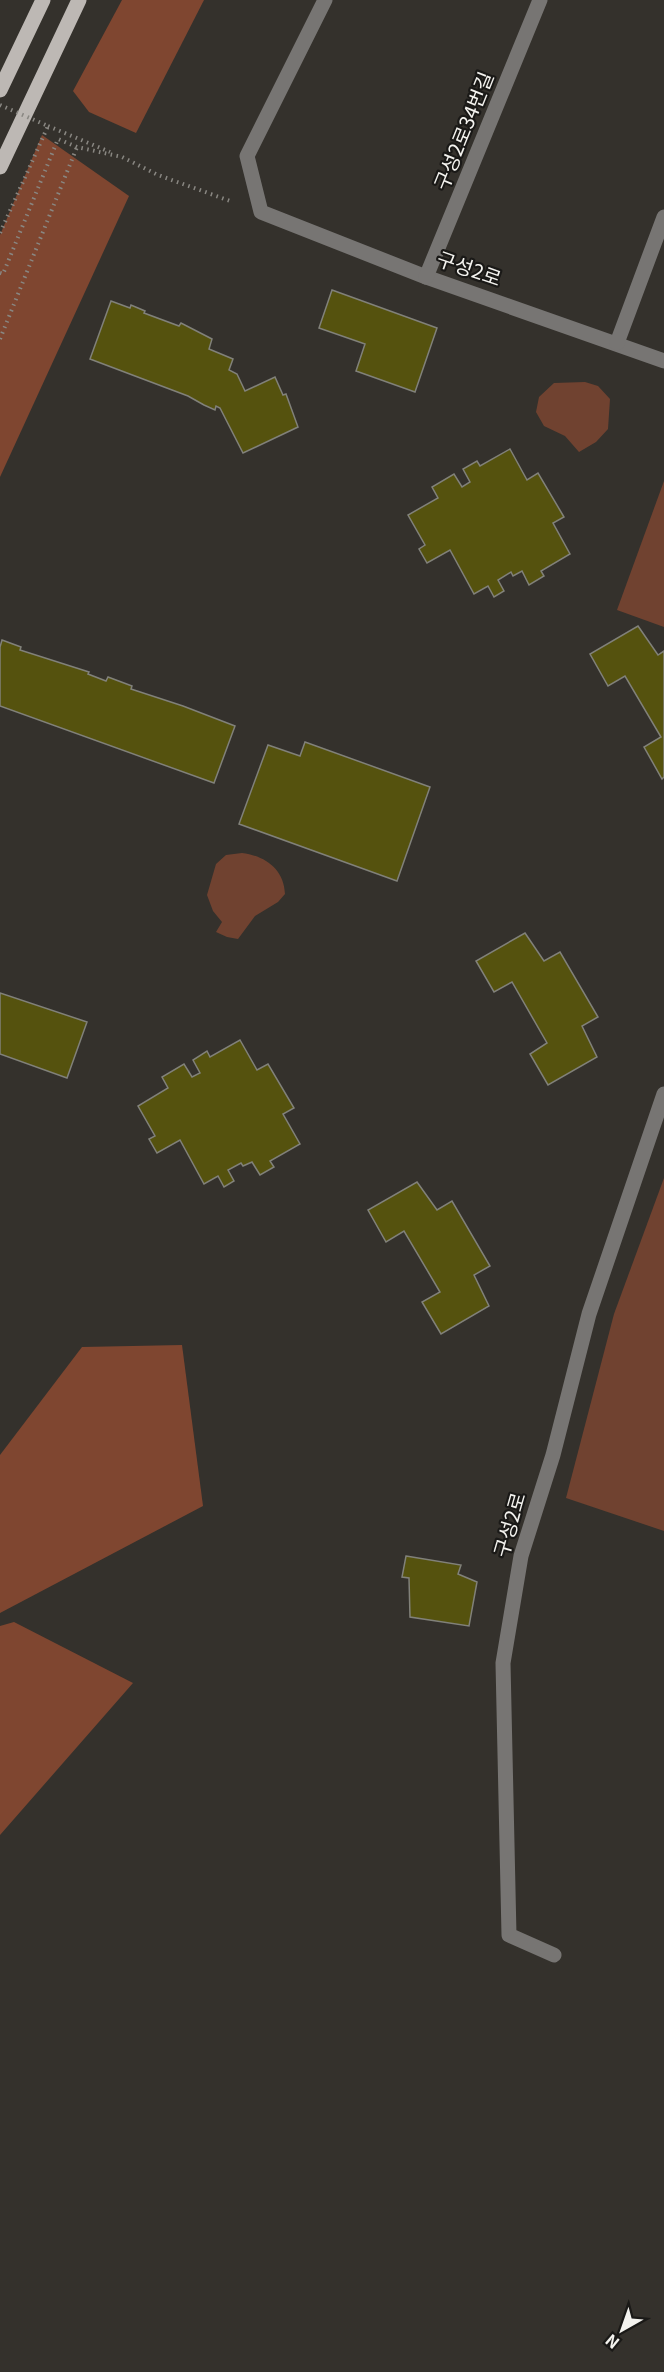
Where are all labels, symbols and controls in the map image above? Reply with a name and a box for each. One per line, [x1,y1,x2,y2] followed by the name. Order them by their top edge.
[426,67,500,194] street label: 구성2로34번길
[433,243,506,292] street label: 구성2로
[485,1489,532,1560] street label: 구성2로
[592,2300,652,2360] north arrow
[599,2329,624,2355] text: N

